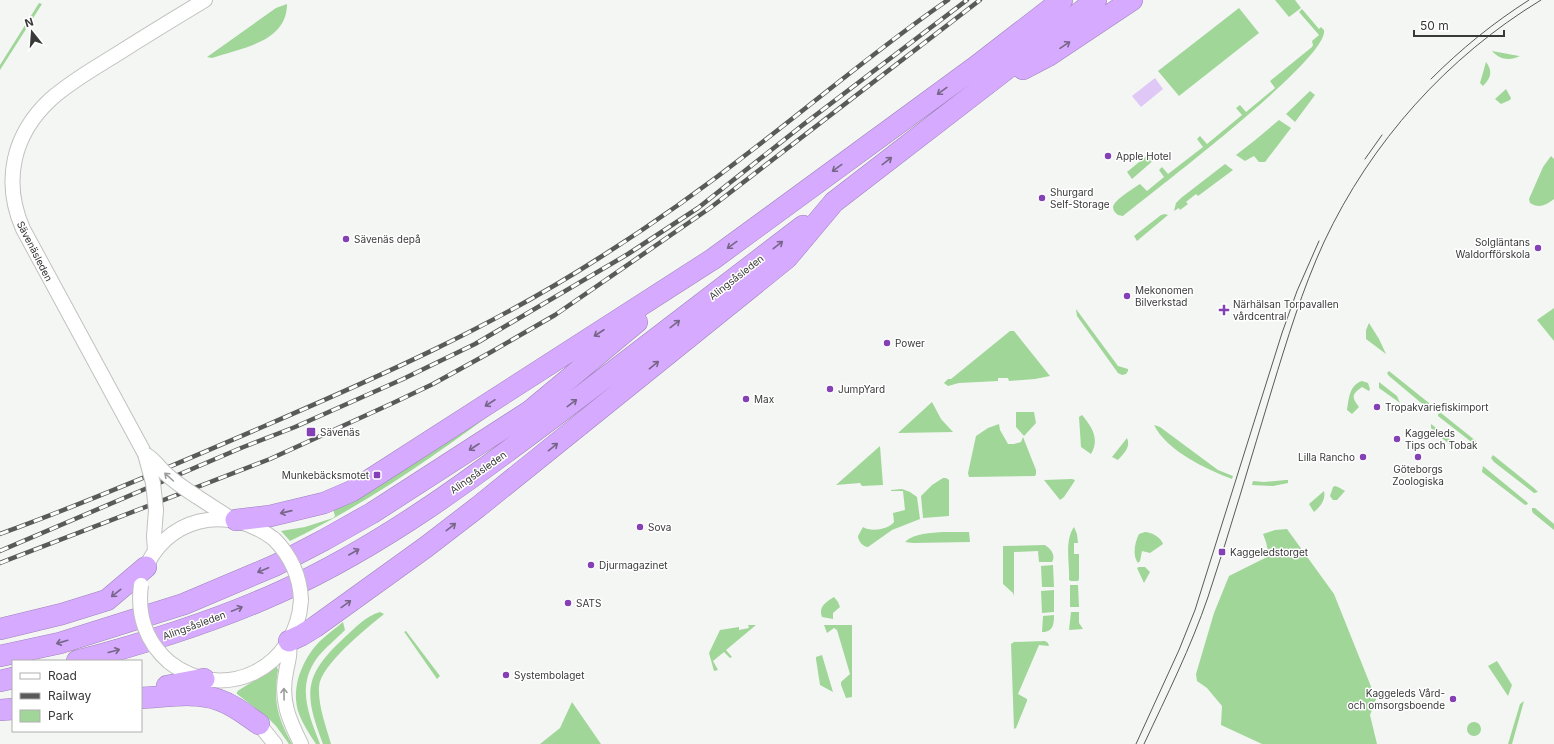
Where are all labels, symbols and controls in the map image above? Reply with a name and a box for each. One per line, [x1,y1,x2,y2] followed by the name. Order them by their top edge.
[12,12,52,52] north arrow
[1414,12,1504,38] scale bar
[23,15,35,30] text: N
[1420,18,1449,33] text: 50 m
[1060,41,1071,49] one-way arrow
[937,87,948,95] one-way arrow
[1116,150,1171,162] place label: Apple Hotel
[1103,151,1113,161] marker: Apple Hotel
[881,157,892,166] one-way arrow
[832,164,843,172] one-way arrow
[1050,186,1110,210] place label: Shurgard Self-Storage
[1037,193,1047,203] marker: Shurgard Self-Storage
[15,219,55,283] street label: Sävenäsleden
[354,233,421,245] place label: Sävenäs depå
[341,234,351,244] marker: Sävenäs depå
[1456,236,1530,260] place label: Solgläntans Waldorfförskola
[773,240,784,249] one-way arrow
[727,241,738,249] one-way arrow
[1533,243,1543,253] marker: Solgläntans Waldorfförskola
[706,252,766,302] street label: Alingsåsleden
[1135,284,1194,308] place label: Mekonomen Bilverkstad
[1122,291,1132,301] marker: Mekonomen Bilverkstad
[1233,298,1339,322] place label: Närhälsan Torpavallen vårdcentral
[1218,304,1230,316] marker: Närhälsan Torpavallen vårdcentral
[670,319,681,328] one-way arrow
[594,329,605,337] one-way arrow
[895,337,925,349] place label: Power
[882,338,892,348] marker: Power
[649,361,660,369] one-way arrow
[838,383,885,395] place label: JumpYard
[825,384,835,394] marker: JumpYard
[754,393,775,405] place label: Max
[741,394,751,404] marker: Max
[485,399,496,407] one-way arrow
[566,399,577,407] one-way arrow
[1385,401,1489,413] place label: Tropakvariefiskimport
[1372,402,1382,412] marker: Tropakvariefiskimport
[305,426,317,438] marker: Sävenäs
[320,426,360,438] place label: Sävenäs
[1405,427,1478,451] place label: Kaggeleds Tips och Tobak
[1392,434,1402,444] marker: Kaggeleds Tips och Tobak
[548,442,559,451] one-way arrow
[469,443,480,451] one-way arrow
[447,448,509,496] street label: Alingsåsleden
[1298,451,1355,463] place label: Lilla Rancho
[1358,452,1368,462] marker: Lilla Rancho
[1413,452,1423,462] marker: Göteborgs Zoologiska
[1392,463,1444,487] place label: Göteborgs Zoologiska
[282,469,370,481] place label: Munkebäcksmotet
[372,470,382,480] marker: Munkebäcksmotet
[164,472,174,481] one-way arrow
[280,509,293,517] one-way arrow
[648,521,671,533] place label: Sova
[635,522,645,532] marker: Sova
[446,523,457,532] one-way arrow
[1230,546,1309,558] place label: Kaggeledstorget
[1217,547,1227,557] marker: Kaggeledstorget
[348,548,360,556] one-way arrow
[599,559,668,571] place label: Djurmagazinet
[586,560,596,570] marker: Djurmagazinet
[258,567,270,574] one-way arrow
[111,588,122,597] one-way arrow
[576,597,601,609] place label: SATS
[563,598,573,608] marker: SATS
[340,600,351,608] one-way arrow
[231,605,243,613] one-way arrow
[161,608,227,642] street label: Alingsåsleden
[56,639,69,646] one-way arrow
[108,647,121,654] one-way arrow
[12,660,142,732] legend
[48,668,77,683] text: Road
[514,669,585,681] place label: Systembolaget
[501,670,511,680] marker: Systembolaget
[1348,687,1445,711] place label: Kaggeleds Vård- och omsorgsboende
[48,688,92,703] text: Railway
[281,688,288,701] one-way arrow
[1448,694,1458,704] marker: Kaggeleds Vård- och omsorgsboende
[48,708,74,723] text: Park

